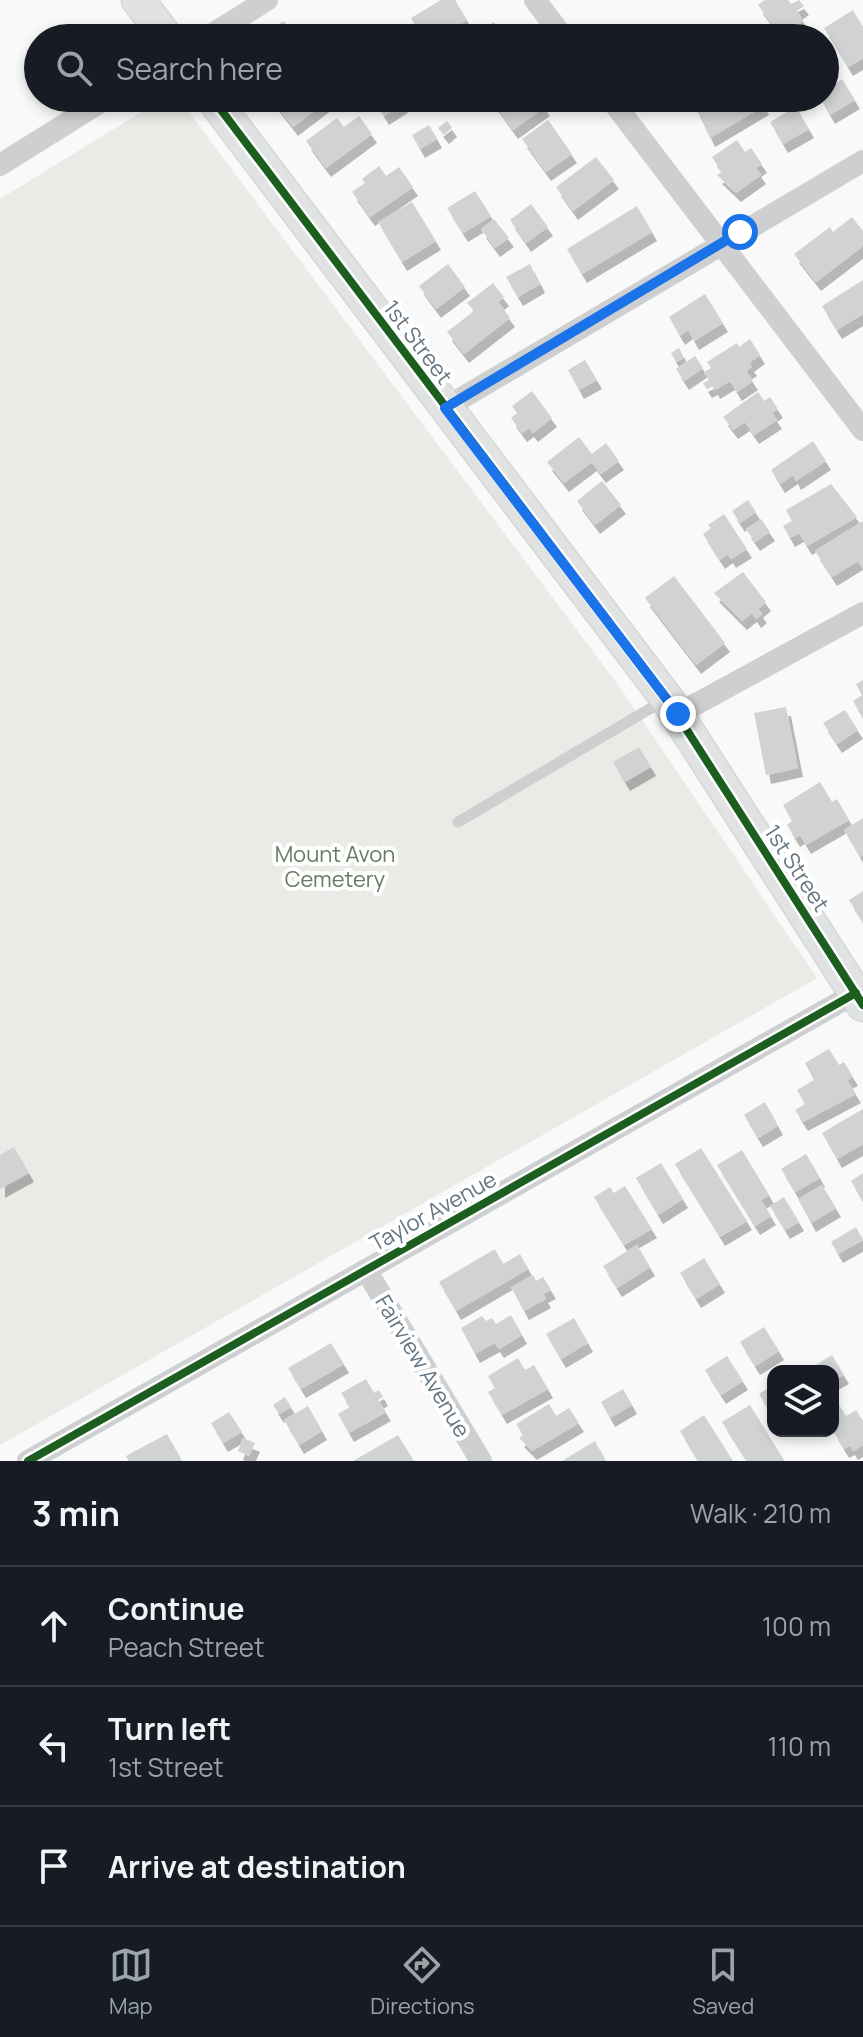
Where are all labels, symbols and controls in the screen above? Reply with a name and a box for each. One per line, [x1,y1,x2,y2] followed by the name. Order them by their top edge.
[24,24,839,112] search box
[52,46,96,90] icon: search
[116,48,283,89] text: Search here
[722,214,758,250] route start
[377,294,460,390] street label: 1st Street
[660,696,696,732] route end
[758,819,836,917] street label: 1st Street
[275,839,395,894] park label: Mount Avon Cemetery
[364,1164,502,1258] street label: Taylor Avenue
[369,1289,477,1443] street label: Fairview Avenue
[767,1365,839,1437] map controls
[767,1365,839,1437] button: layers
[32,1490,120,1536] text: 3 min
[690,1495,831,1531] text: Walk · 210 m
[108,1588,244,1629] text: Continue
[32,1604,76,1648] icon: ahead
[762,1608,831,1644] text: 100 m
[108,1629,264,1665] text: Peach Street
[108,1708,231,1749] text: Turn left
[32,1724,76,1768] icon: left
[768,1728,831,1764] text: 110 m
[108,1749,224,1785] text: 1st Street
[32,1844,76,1888] icon: arrive
[108,1846,406,1887] text: Arrive at destination
[109,1943,153,2021] tab: Map
[370,1943,475,2021] tab: Directions
[692,1943,754,2021] tab: Saved

